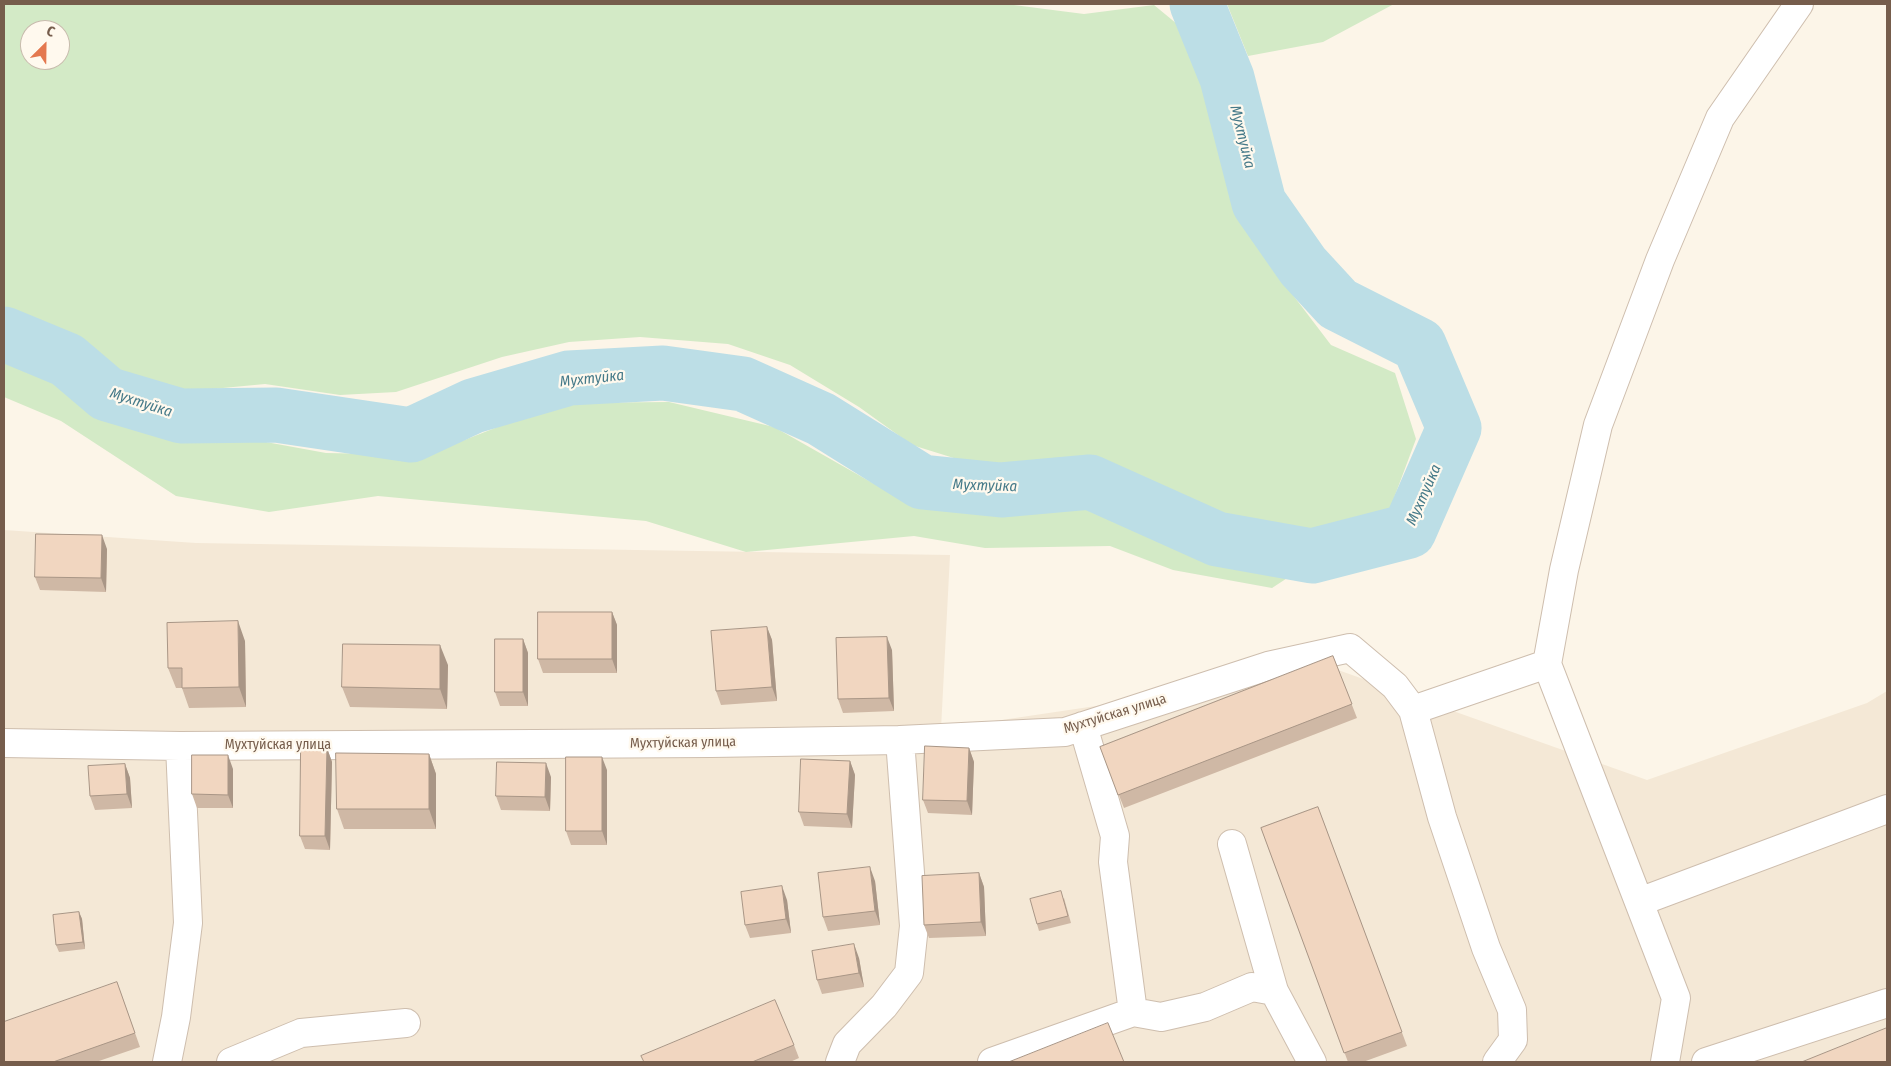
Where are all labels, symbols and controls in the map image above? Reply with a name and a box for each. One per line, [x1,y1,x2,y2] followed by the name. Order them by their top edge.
[20,20,70,70] north arrow
[44,22,57,41] text: С
[1225,104,1259,170] water label: Мухтуйка
[559,367,625,391] water label: Мухтуйка
[108,384,174,422] water label: Мухтуйка
[1403,462,1445,528] water label: Мухтуйка
[952,476,1018,496] water label: Мухтуйка
[1062,690,1168,738] street label: Мухтуйская улица
[630,734,736,752] street label: Мухтуйская улица
[225,737,331,753] street label: Мухтуйская улица

